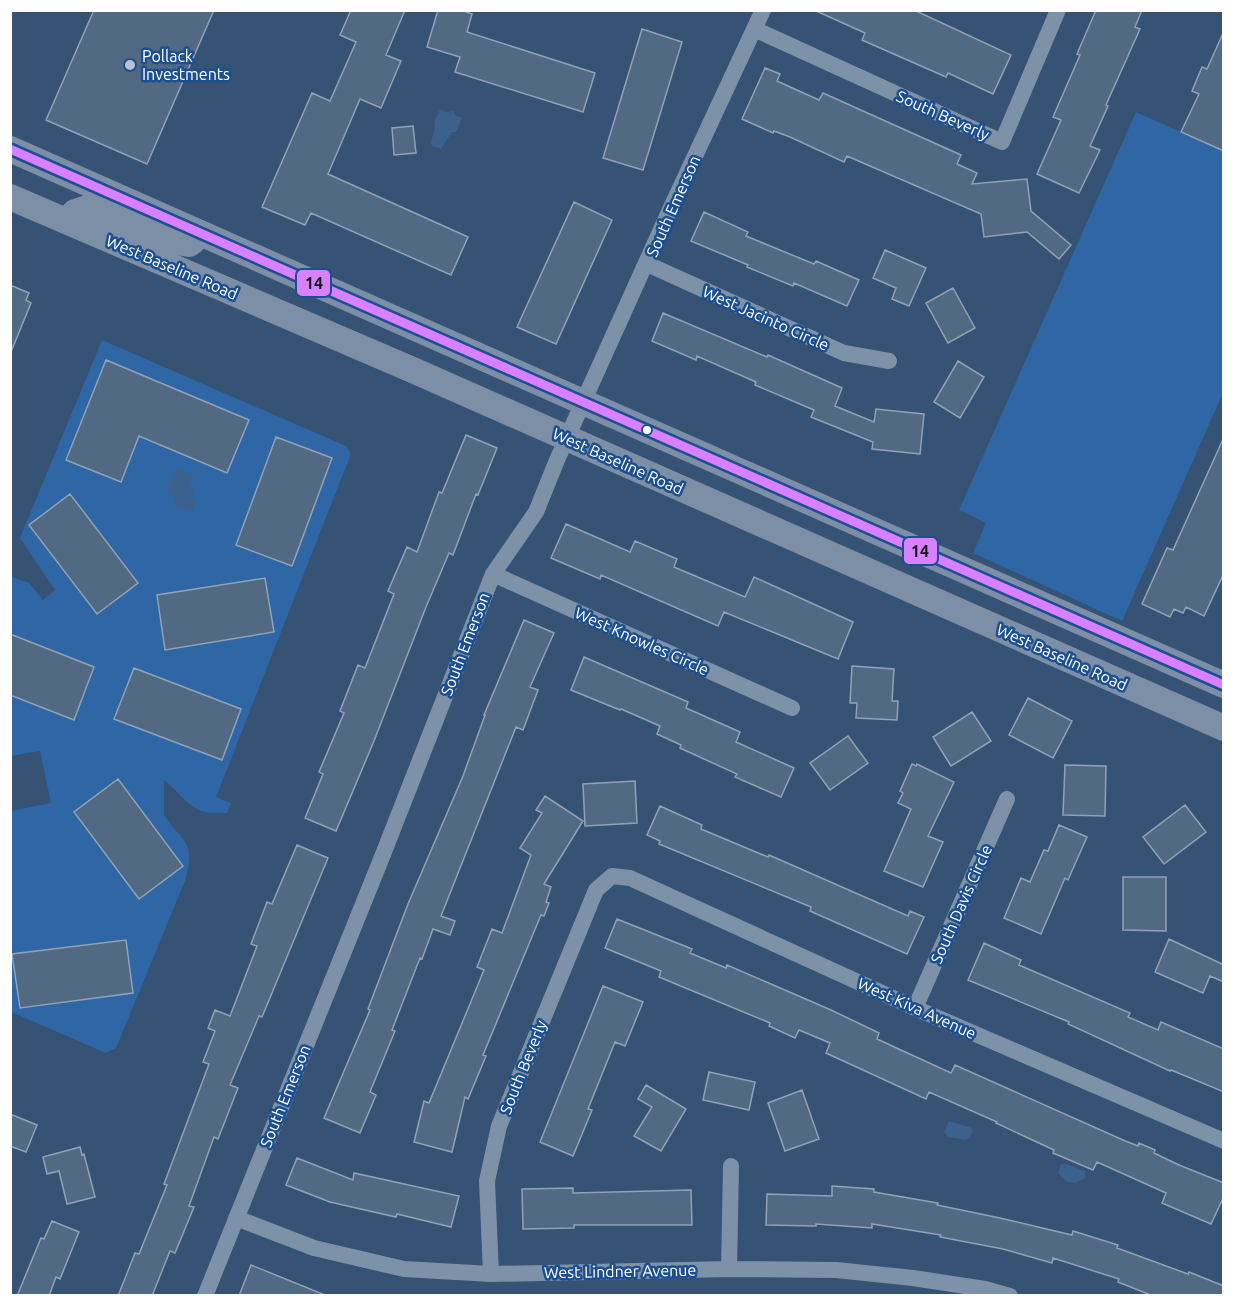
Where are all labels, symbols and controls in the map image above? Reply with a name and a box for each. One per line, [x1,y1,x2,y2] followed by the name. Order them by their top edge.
[142,47,230,83] place label: Pollack Investments
[123,58,137,72] marker: Pollack Investments
[894,87,992,144] street label: South Beverly
[643,153,703,259] street label: South Emerson
[104,231,240,303] street label: West Baseline Road
[296,269,331,297] line badge: 14
[305,274,323,292] text: 14
[700,282,832,354] street label: West Jacinto Circle
[550,424,686,498] street label: West Baseline Road
[641,424,653,436] unlabelled marker
[903,537,938,565] line badge: 14
[911,542,929,560] text: 14
[437,590,493,698] street label: South Emerson
[572,603,712,679] street label: West Knowles Circle
[994,620,1130,694] street label: West Baseline Road
[927,842,995,966] street label: South Davis Circle
[855,974,979,1042] street label: West Kiva Avenue
[496,1017,550,1117] street label: South Beverly
[256,1042,314,1150] street label: South Emerson
[544,1261,696,1281] street label: West Lindner Avenue

